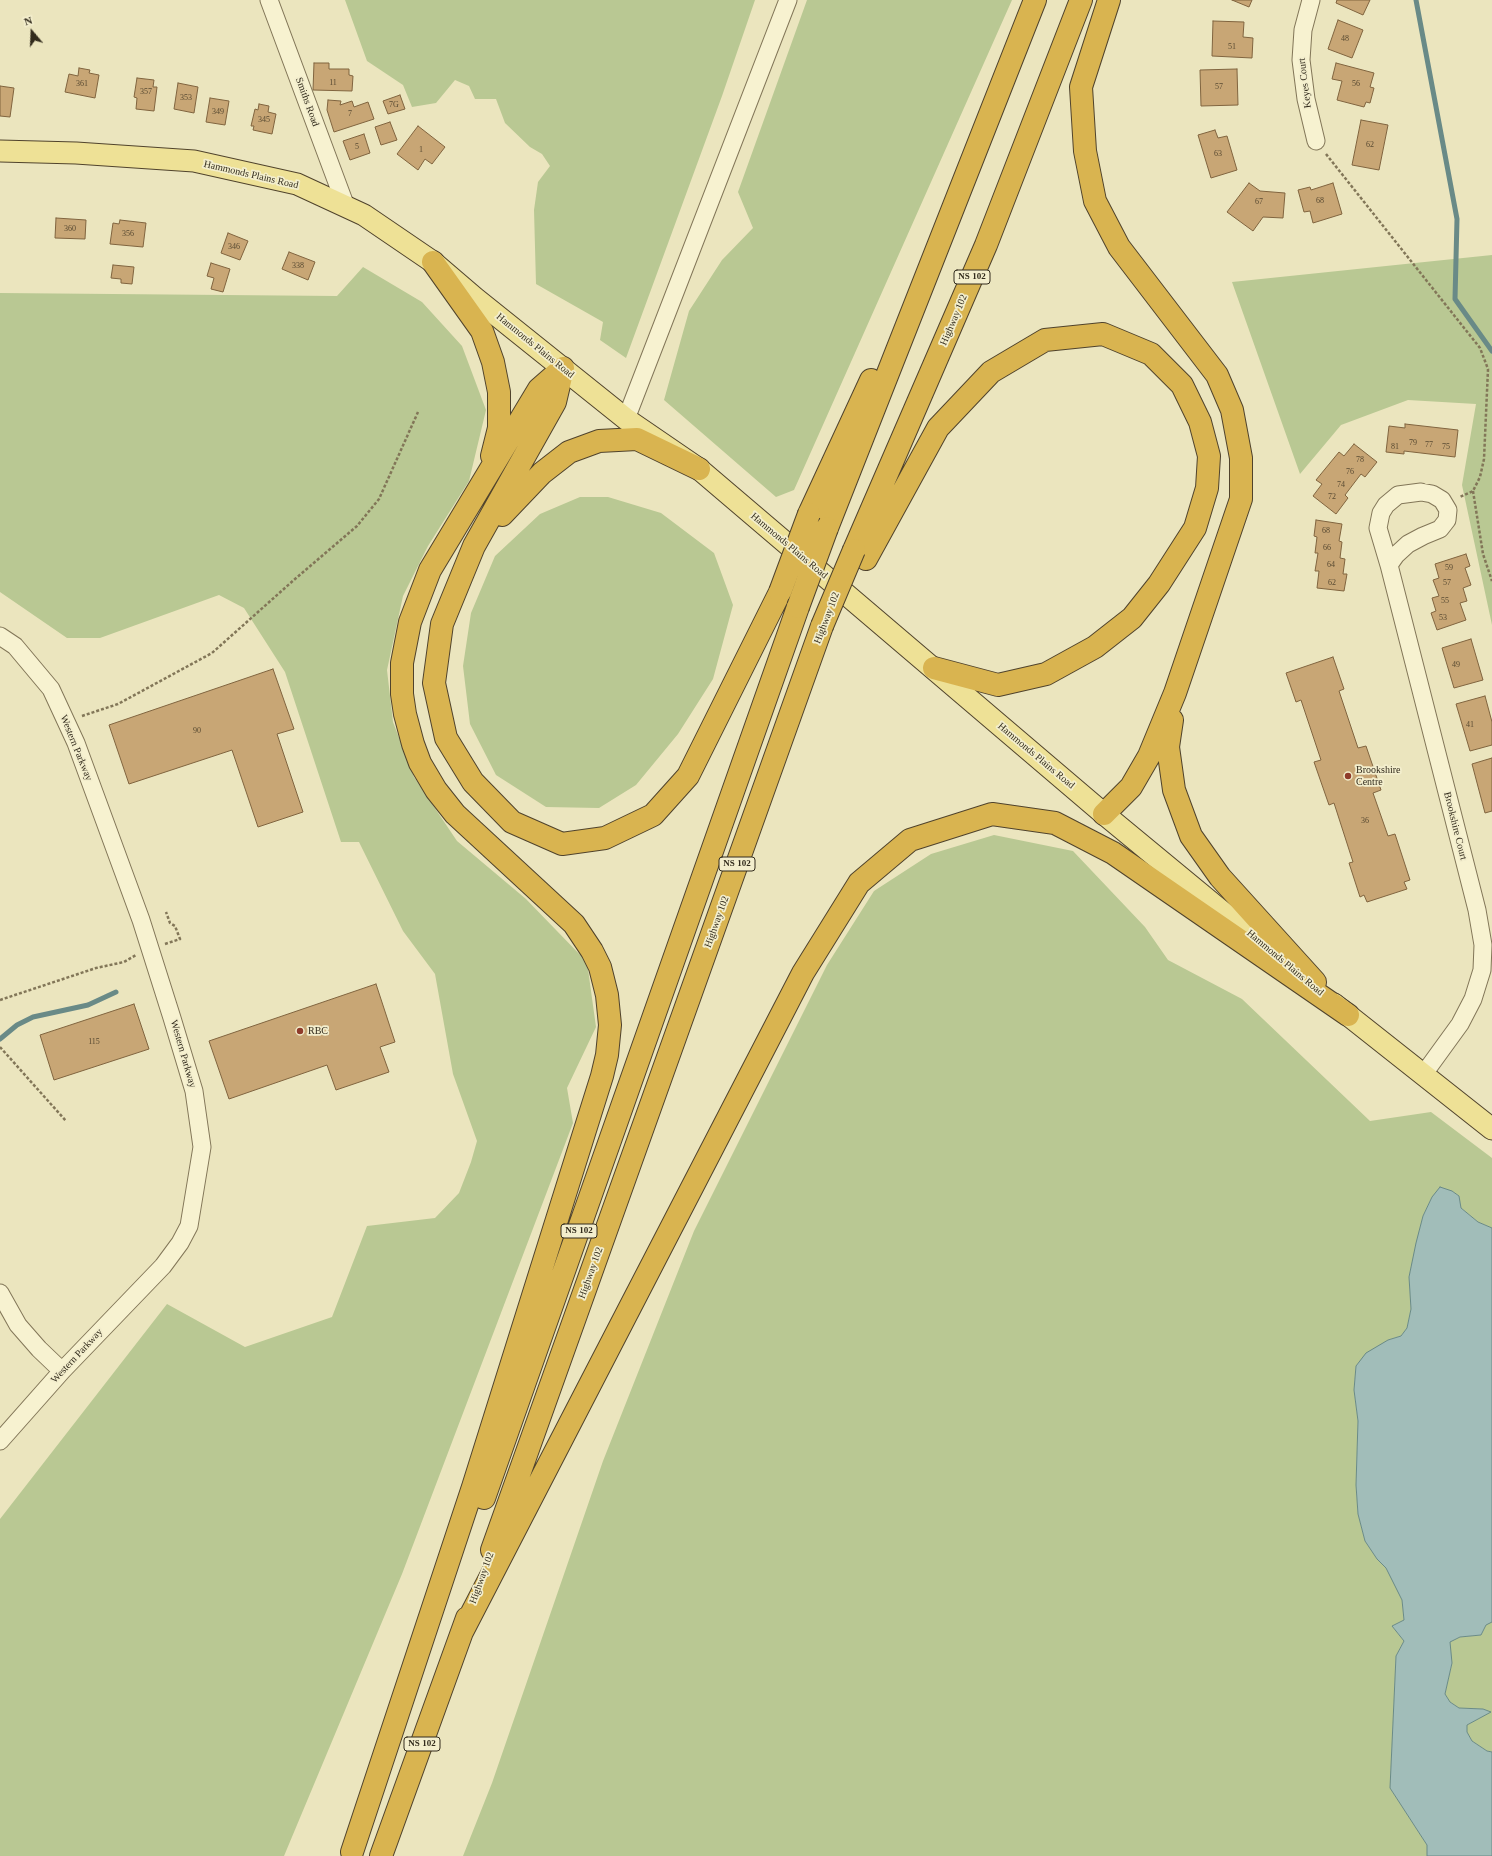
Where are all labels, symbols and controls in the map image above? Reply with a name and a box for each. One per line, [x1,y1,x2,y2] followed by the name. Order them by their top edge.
[12,12,52,52] north arrow
[22,14,34,28] text: N
[1341,34,1349,44] house number: 48
[1228,42,1236,52] house number: 51
[1296,57,1314,109] street label: Keyes Court
[293,76,321,128] street label: Smiths Road
[329,78,337,88] house number: 11
[76,79,88,89] house number: 361
[1352,79,1360,89] house number: 56
[1215,82,1223,92] house number: 57
[140,87,152,97] house number: 357
[180,93,192,103] house number: 353
[389,100,399,110] house number: 7G
[212,107,224,117] house number: 349
[348,109,352,119] house number: 7
[258,115,270,125] house number: 345
[1366,140,1374,150] house number: 62
[355,142,359,152] house number: 5
[419,145,423,155] house number: 1
[1214,149,1222,159] house number: 63
[203,158,299,192] street label: Hammonds Plains Road
[1316,196,1324,206] house number: 68
[1255,197,1263,207] house number: 67
[64,224,76,234] house number: 360
[122,229,134,239] house number: 356
[228,242,240,252] house number: 346
[292,261,304,271] house number: 338
[954,270,990,284] road number: NS 102
[938,293,970,347] street label: Highway 102
[494,311,576,381] street label: Hammonds Plains Road
[1409,438,1417,448] house number: 79
[1425,440,1433,450] house number: 77
[1391,442,1399,452] house number: 81
[1442,442,1450,452] house number: 75
[1356,455,1364,465] house number: 78
[1346,467,1354,477] house number: 76
[1337,480,1345,490] house number: 74
[1328,492,1336,502] house number: 72
[748,510,830,582] street label: Hammonds Plains Road
[1322,526,1330,536] house number: 68
[1323,543,1331,553] house number: 66
[1327,560,1335,570] house number: 64
[1445,563,1453,573] house number: 59
[1328,578,1336,588] house number: 62
[1443,578,1451,588] house number: 57
[812,591,842,645] street label: Highway 102
[1441,596,1449,606] house number: 55
[1439,613,1447,623] house number: 53
[1452,660,1460,670] house number: 49
[57,713,95,783] street label: Western Parkway
[995,720,1077,792] street label: Hammonds Plains Road
[1466,720,1474,730] house number: 41
[193,726,201,736] house number: 90
[1356,764,1400,788] place label: Brookshire Centre
[1343,771,1353,781] marker: Brookshire Centre
[1441,791,1469,861] street label: Brookshire Court
[1361,816,1369,826] house number: 36
[719,857,755,871] road number: NS 102
[702,895,732,949] street label: Highway 102
[1244,927,1326,999] street label: Hammonds Plains Road
[168,1019,198,1089] street label: Western Parkway
[308,1025,328,1037] place label: RBC
[295,1026,305,1036] marker: RBC
[88,1037,100,1047] house number: 115
[561,1224,597,1238] road number: NS 102
[576,1246,606,1300] street label: Highway 102
[49,1326,105,1386] street label: Western Parkway
[467,1551,497,1605] street label: Highway 102
[404,1737,440,1751] road number: NS 102

